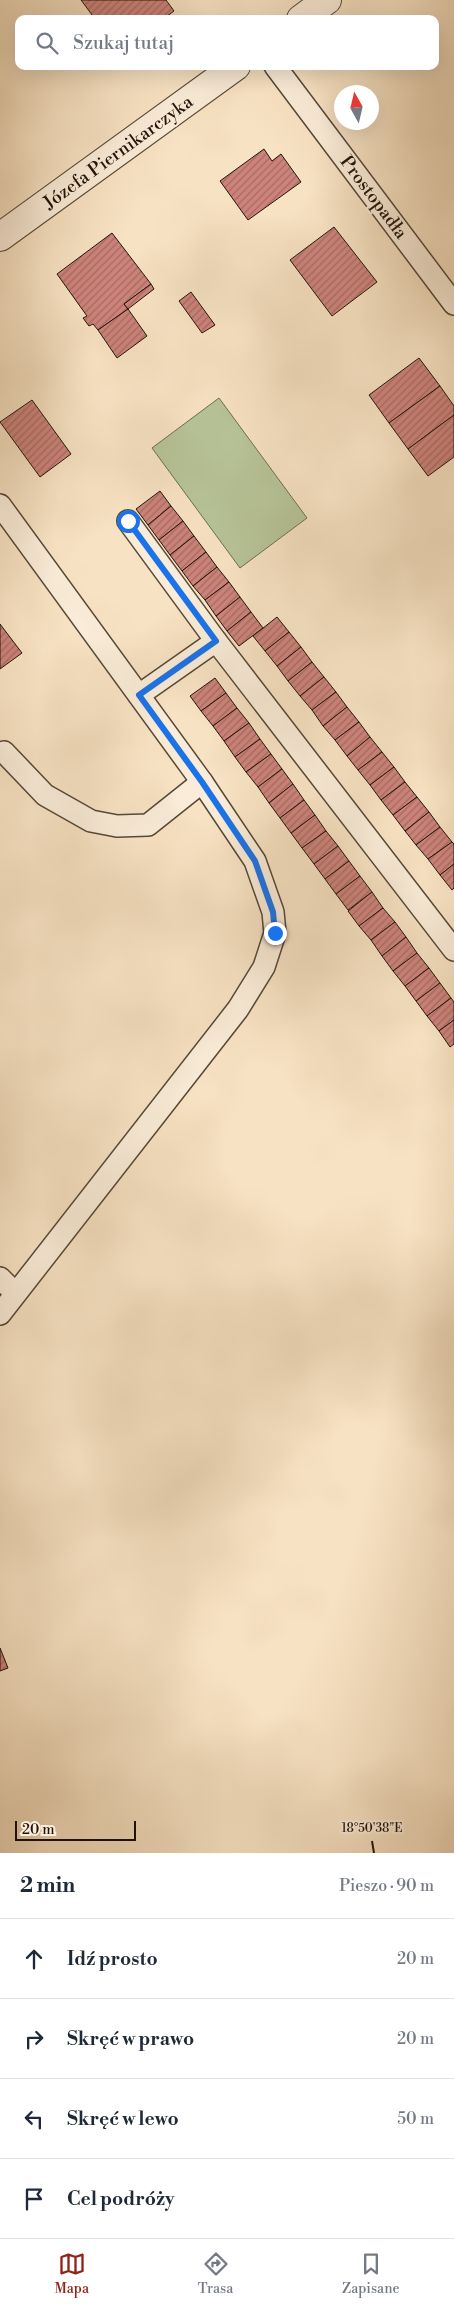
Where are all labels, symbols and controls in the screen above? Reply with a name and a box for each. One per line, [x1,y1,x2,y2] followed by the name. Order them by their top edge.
[15,15,439,70] search box
[33,29,61,57] icon: search
[73,31,174,55] text: Szukaj tutaj
[334,85,379,130] north arrow
[38,90,198,215] street label: Józefa Piernikarczyka
[335,151,413,244] street label: Prostopadła
[117,510,140,533] route start
[264,922,287,945] route end
[15,1818,136,1841] scale bar
[22,1821,54,1839] text: 20 m
[342,1821,402,1836] text: 18°50'38"E
[20,1873,75,1899] text: 2 min
[339,1876,434,1896] text: Pieszo · 90 m
[20,1945,48,1973] icon: ahead
[67,1947,158,1971] text: Idź prosto
[397,1949,434,1969] text: 20 m
[20,2025,48,2053] icon: right
[67,2027,194,2051] text: Skręć w prawo
[397,2029,434,2049] text: 20 m
[20,2105,48,2133] icon: left
[67,2107,179,2131] text: Skręć w lewo
[397,2109,434,2129] text: 50 m
[20,2185,48,2213] icon: arrive
[67,2187,174,2211] text: Cel podróży
[54,2250,89,2298] tab: Mapa
[198,2250,233,2298] tab: Trasa
[342,2250,400,2298] tab: Zapisane

